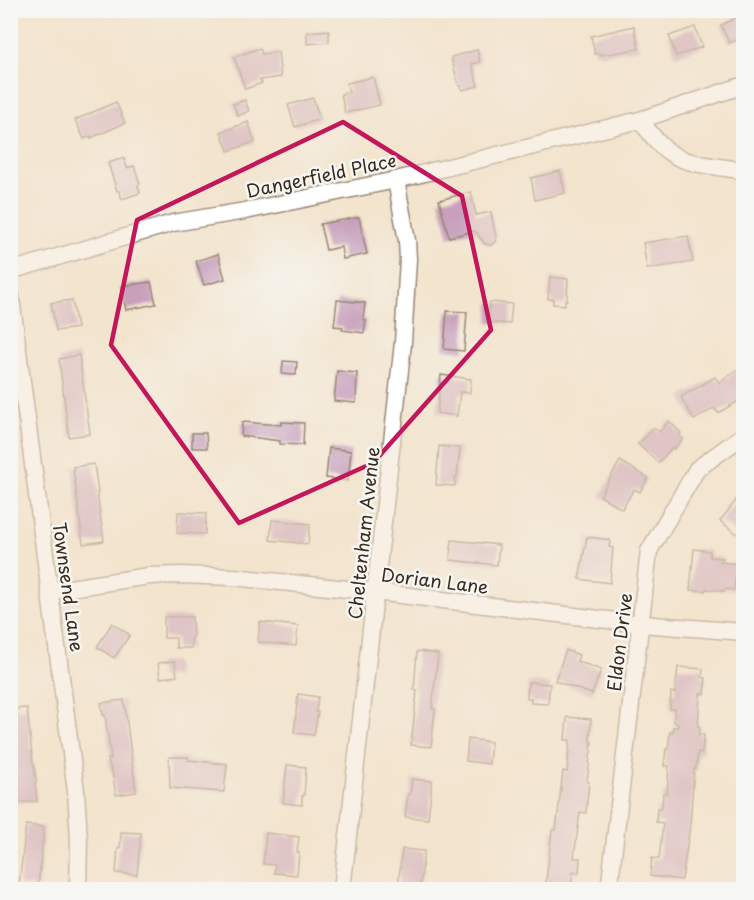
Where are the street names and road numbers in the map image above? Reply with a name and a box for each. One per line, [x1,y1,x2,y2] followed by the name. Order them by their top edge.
[244,146,398,204] street label: Dangerfield Place
[341,445,386,621] street label: Cheltenham Avenue
[47,521,91,653] street label: Townsend Lane
[380,560,490,600] street label: Dorian Lane
[600,591,638,693] street label: Eldon Drive

